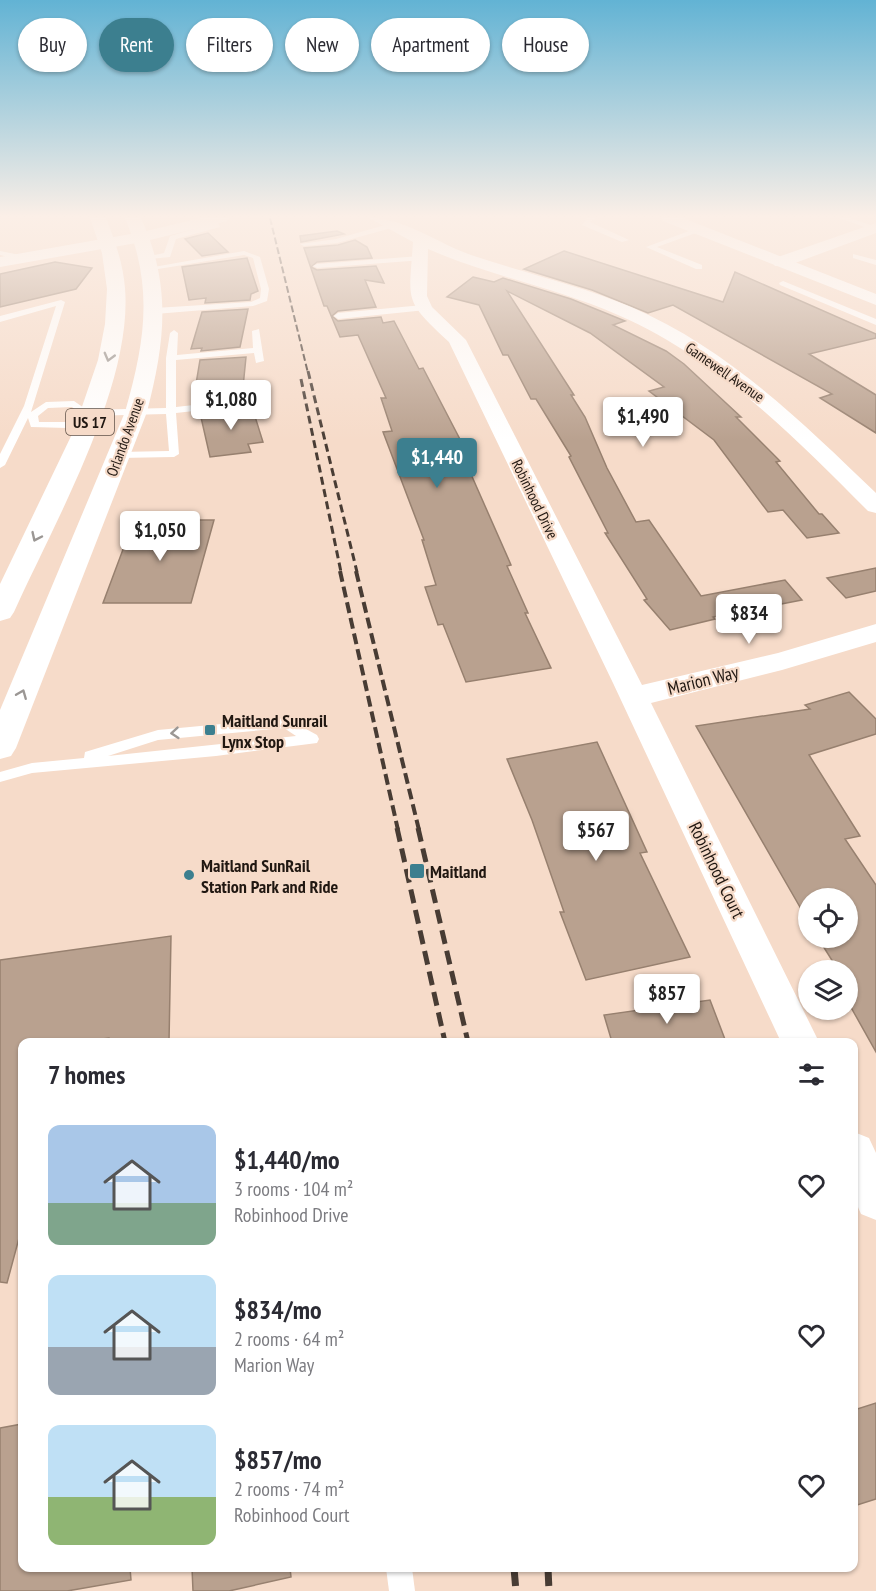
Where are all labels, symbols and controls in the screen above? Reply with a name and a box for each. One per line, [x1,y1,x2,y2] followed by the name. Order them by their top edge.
[18,18,87,72] chip: Buy
[99,18,174,72] chip: Rent
[186,18,273,72] chip: Filters
[285,18,359,72] chip: New
[371,18,490,72] chip: Apartment
[502,18,589,72] chip: House
[682,338,768,406] street label: Gamewell Avenue
[103,352,116,362] one-way arrow
[182,380,280,431] pin: $1,080
[205,386,257,412] text: $1,080
[102,395,148,479] street label: Orlando Avenue
[594,397,692,448] pin: $1,490
[617,403,669,429] text: $1,490
[66,409,114,435] road number: US 17
[388,438,486,489] pin: $1,440
[411,444,463,470] text: $1,440
[508,456,562,542] street label: Robinhood Drive
[111,511,209,562] pin: $1,050
[134,517,186,543] text: $1,050
[31,530,43,541] one-way arrow
[713,594,785,645] pin: $834
[730,600,768,626] text: $834
[665,660,741,700] street label: Marion Way
[15,689,27,700] one-way arrow
[222,709,328,753] place label: Maitland Sunrail Lynx Stop
[203,723,217,737] marker: Maitland Sunrail Lynx Stop
[170,726,179,739] one-way arrow
[560,811,632,862] pin: $567
[577,817,615,843] text: $567
[684,818,750,922] street label: Robinhood Court
[201,854,339,898] place label: Maitland SunRail Station Park and Ride
[430,860,487,883] place label: Maitland
[408,862,426,880] marker: Maitland
[182,868,196,882] marker: Maitland SunRail Station Park and Ride
[798,888,858,1020] map controls
[798,888,858,948] button: locate
[798,960,858,1020] button: layers
[631,974,703,1025] pin: $857
[648,980,686,1006] text: $857
[48,1058,125,1091] text: 7 homes
[795,1058,828,1091] icon: filters
[234,1143,340,1176] text: $1,440/mo
[96,1149,168,1221] icon: home
[795,1169,828,1202] icon: heart
[234,1176,353,1202] text: 3 rooms · 104 m²
[234,1202,349,1228] text: Robinhood Drive
[234,1293,322,1326] text: $834/mo
[96,1299,168,1371] icon: home
[795,1319,828,1352] icon: heart
[234,1326,344,1352] text: 2 rooms · 64 m²
[234,1352,314,1378] text: Marion Way
[234,1443,322,1476] text: $857/mo
[96,1449,168,1521] icon: home
[795,1469,828,1502] icon: heart
[234,1476,344,1502] text: 2 rooms · 74 m²
[234,1502,350,1528] text: Robinhood Court

